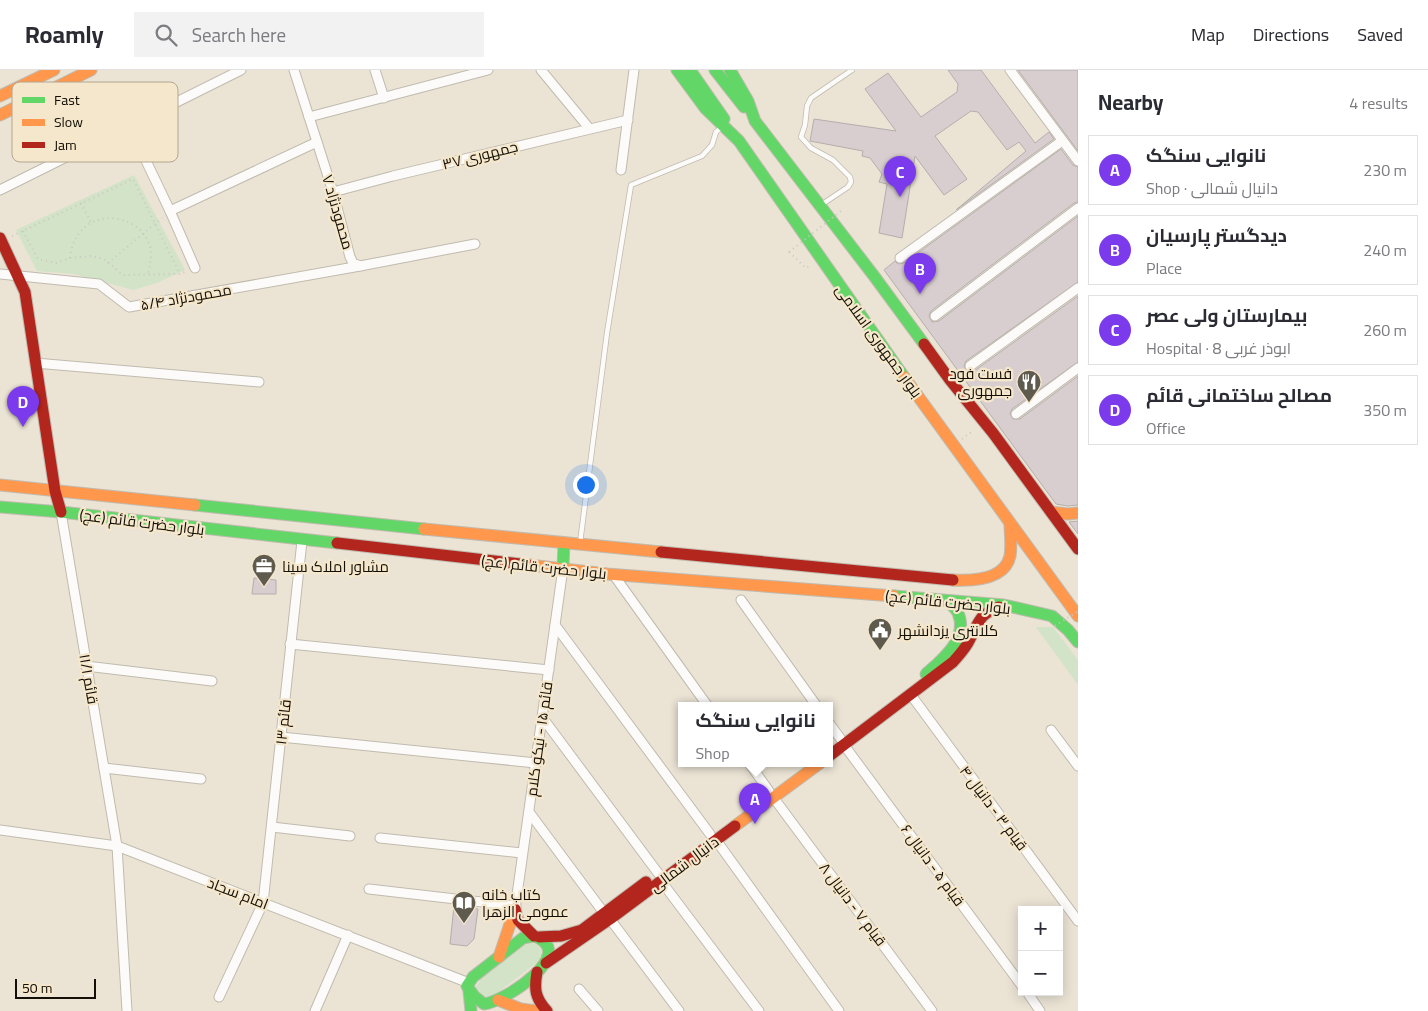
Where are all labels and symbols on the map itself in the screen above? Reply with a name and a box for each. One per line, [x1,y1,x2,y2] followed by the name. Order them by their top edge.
[12,82,178,162] legend
[54,87,80,113] text: Fast
[54,109,83,135] text: Slow
[54,132,77,158] text: Jam
[439,132,521,178] street label: جمهوری ۳۷
[884,156,916,197] pin: C
[313,171,363,253] street label: محمودنژاد ۷
[904,253,936,294] pin: B
[138,275,234,319] street label: محمودنژاد ۵/۴
[827,278,931,404] street label: بلوار جمهوری اسلامی
[949,359,1012,405] place label: فست فود جمهوری
[1016,369,1042,403] restaurant icon: فست فود جمهوری
[7,386,39,427] pin: D
[573,472,599,498] your location
[78,500,206,544] street label: بلوار حضرت قائم (عج)
[480,546,608,588] street label: بلوار حضرت قائم (عج)
[282,552,389,581] place label: مشاور املاک سینا
[251,553,277,587] office icon: مشاور املاک سینا
[884,581,1012,623] street label: بلوار حضرت قائم (عج)
[897,616,998,645] place label: کلانتری یزدانشهر
[867,617,893,651] public building icon: کلانتری یزدانشهر
[70,651,108,707] street label: قائم ۱۱/۱
[517,680,561,798] street label: قائم ۱۵ - نیکو کلام
[266,698,300,746] street label: قائم ۱۳
[952,759,1036,857] street label: قیام ۳ - دانیال ۴
[739,783,771,824] pin: A
[893,817,973,913] street label: قیام ۵ - دانیال ۶
[643,828,725,900] street label: دانیال شمالی
[811,855,895,953] street label: قیام ۷ - دانیال ۸
[203,868,273,918] street label: امام سجاد
[482,880,569,926] place label: کتاب خانه عمومی الزهرا
[451,890,477,924] library icon: کتاب خانه عمومی الزهرا
[15,976,96,999] scale bar

